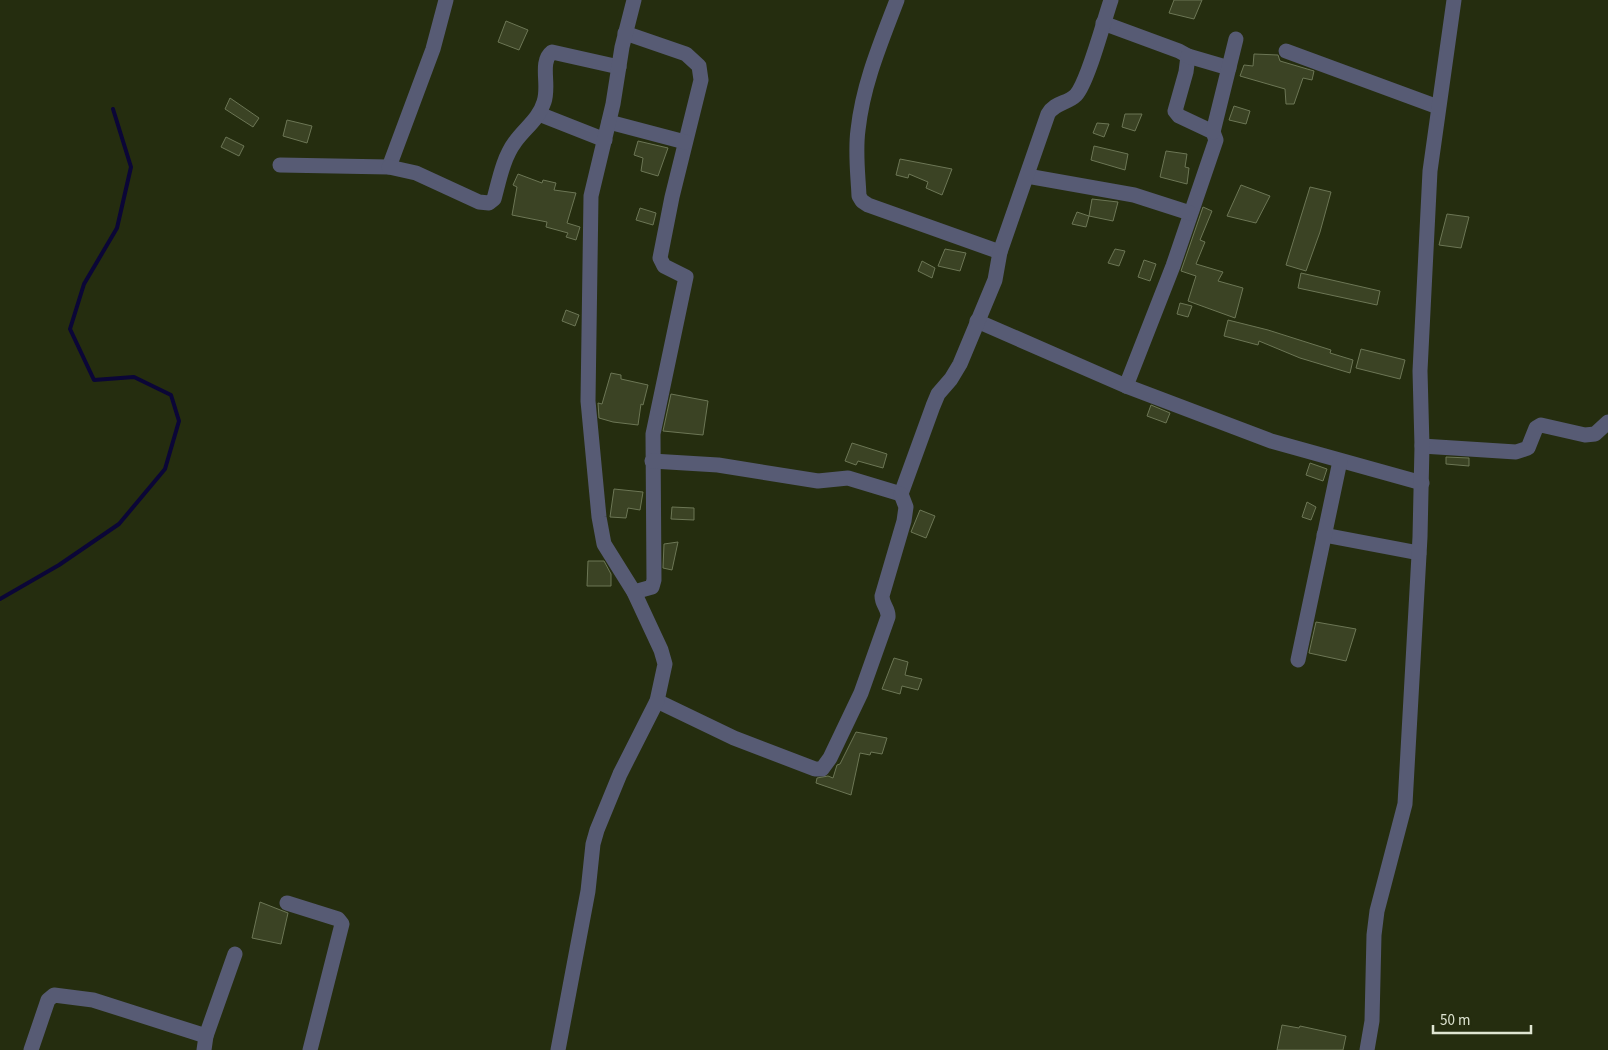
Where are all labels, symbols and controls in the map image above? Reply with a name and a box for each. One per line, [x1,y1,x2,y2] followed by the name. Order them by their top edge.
[1433,1002,1530,1034] scale bar
[1440,1010,1470,1031] text: 50 m

